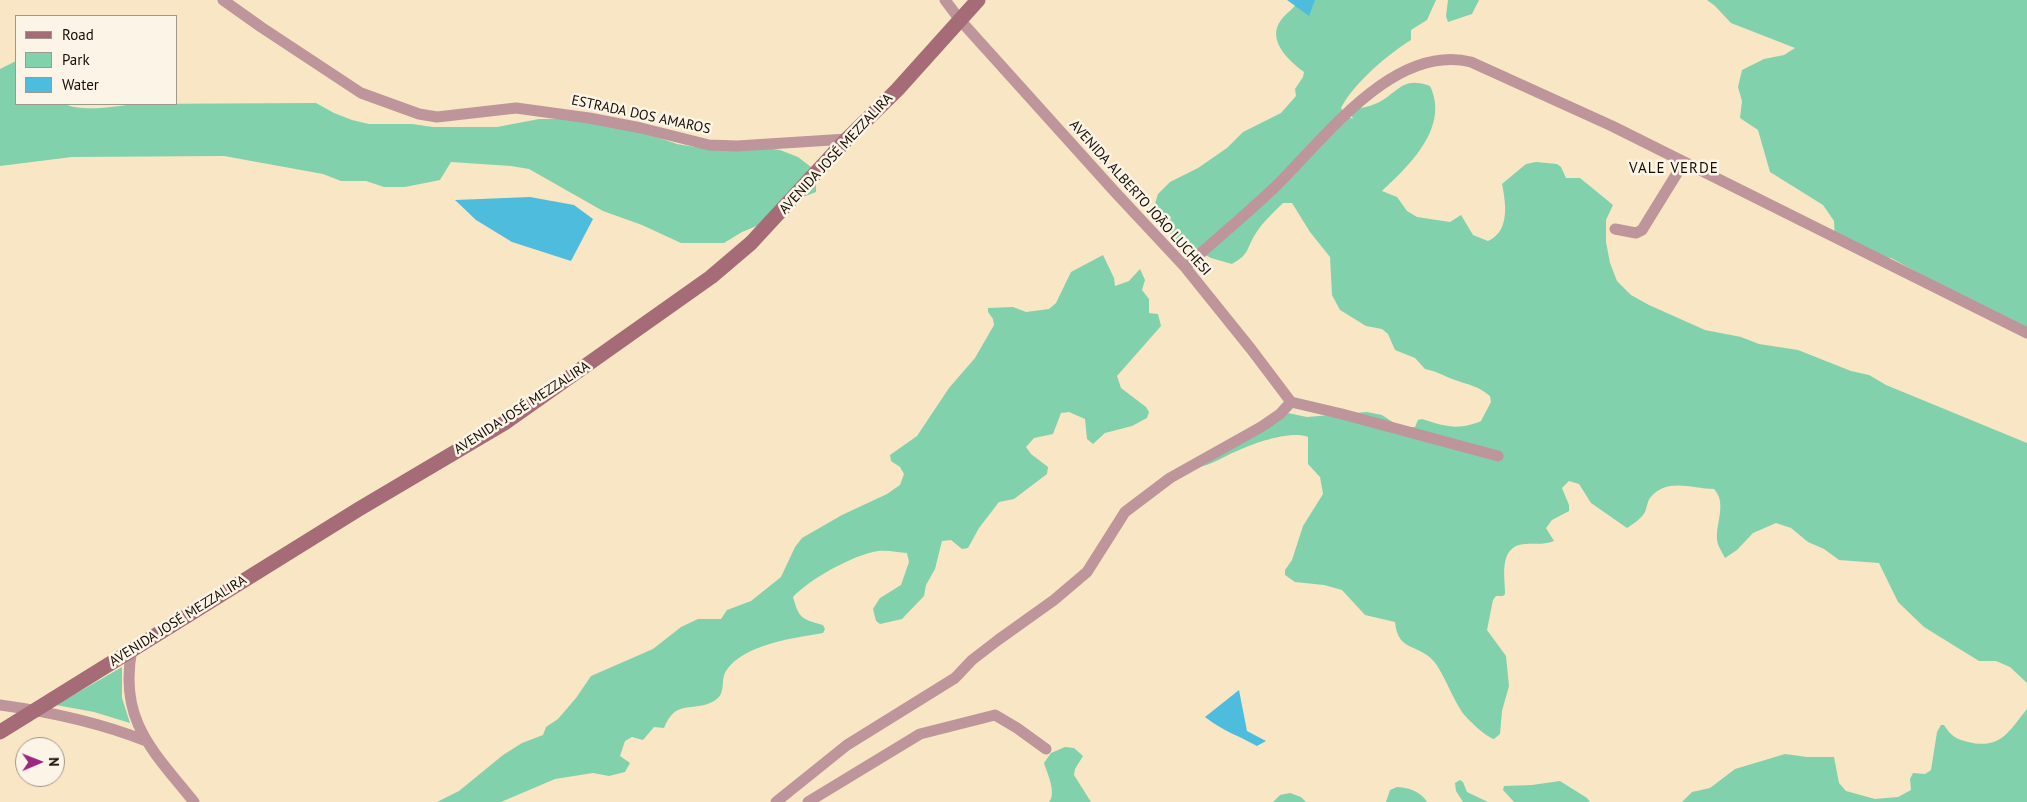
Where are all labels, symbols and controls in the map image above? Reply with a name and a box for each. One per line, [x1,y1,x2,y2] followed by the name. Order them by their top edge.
[15,15,178,105] legend
[62,25,94,44] text: Road
[62,50,90,69] text: Park
[62,75,99,94] text: Water
[776,90,896,218] street label: AVENIDA JOSÉ MEZZALIRA
[570,92,712,138] street label: ESTRADA DOS AMAROS
[1066,117,1214,279] street label: AVENIDA ALBERTO JOÃO LUCHESI
[1628,160,1720,178] district label: VALE VERDE
[451,358,593,458] street label: AVENIDA JOSÉ MEZZALIRA
[106,572,250,670] street label: AVENIDA JOSÉ MEZZALIRA
[15,737,65,787] north arrow
[45,757,63,767] text: N

